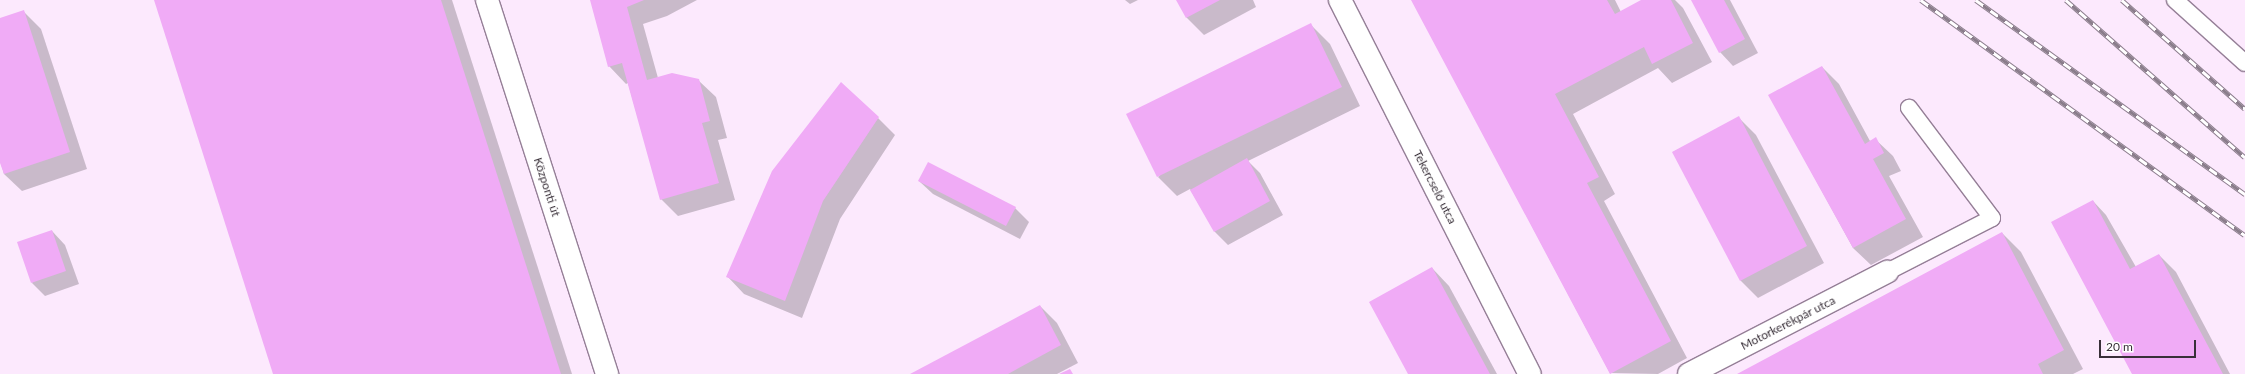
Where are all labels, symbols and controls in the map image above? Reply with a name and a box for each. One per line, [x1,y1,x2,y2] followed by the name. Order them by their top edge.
[1410,148,1460,226] street label: Tekercselő utca
[531,156,563,218] street label: Központi út
[1738,293,1838,353] street label: Motorkerékpár utca
[2101,332,2198,358] scale bar
[2106,339,2133,354] text: 20 m

